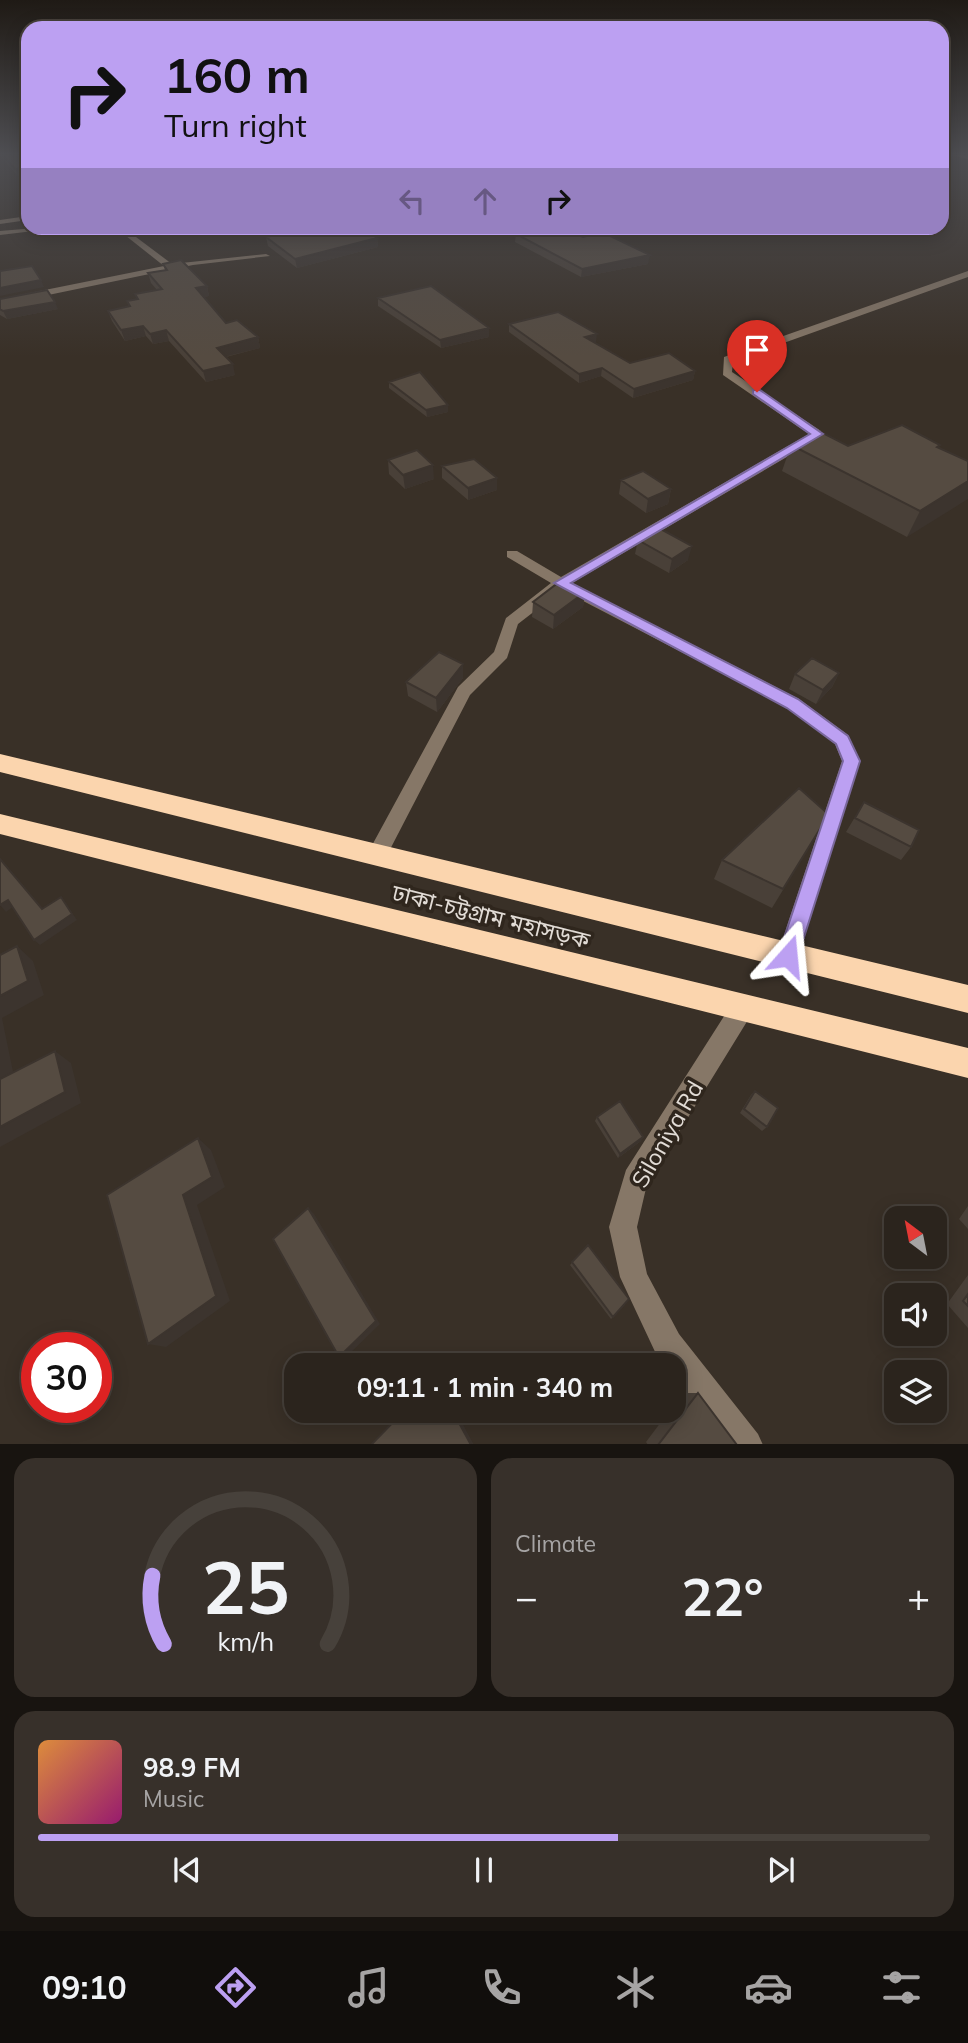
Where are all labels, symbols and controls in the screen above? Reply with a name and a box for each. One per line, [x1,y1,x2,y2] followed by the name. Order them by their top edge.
[164,44,310,105] text: 160 m
[49,49,140,140] icon: right
[164,105,307,145] text: Turn right
[393,182,431,220] icon: left
[466,182,504,220] icon: ahead
[539,182,577,220] icon: right
[727,320,787,392] pin
[738,331,776,369] icon: arrive
[388,877,593,955] street label: ঢাকা-চট্টগ্রাম মহাসড়ক
[751,919,825,993] position arrow
[625,1075,709,1193] street label: Siloniya Rd
[884,1206,947,1269] north arrow
[884,1206,947,1423] map controls
[884,1283,947,1346] button: sound
[21,1332,112,1423] speed limit sign: 30
[884,1360,947,1423] button: layers
[357,1371,613,1404] text: 09:11 · 1 min · 340 m
[515,1529,596,1558] text: Climate
[202,1541,289,1632] text: 25
[681,1564,764,1629] text: 22°
[515,1573,538,1621] text: −
[907,1573,930,1621] text: +
[217,1625,274,1656] text: km/h
[143,1751,241,1784] text: 98.9 FM
[143,1784,204,1813] text: Music
[168,1851,206,1889] icon: previous
[465,1851,503,1889] icon: pause
[762,1851,800,1889] icon: next
[211,1963,260,2012] icon: directions
[344,1963,393,2012] icon: music
[477,1963,526,2012] icon: phone
[611,1963,660,2012] icon: climate
[744,1963,793,2012] icon: car
[877,1963,926,2012] icon: filters
[42,1967,127,2007] text: 09:10

